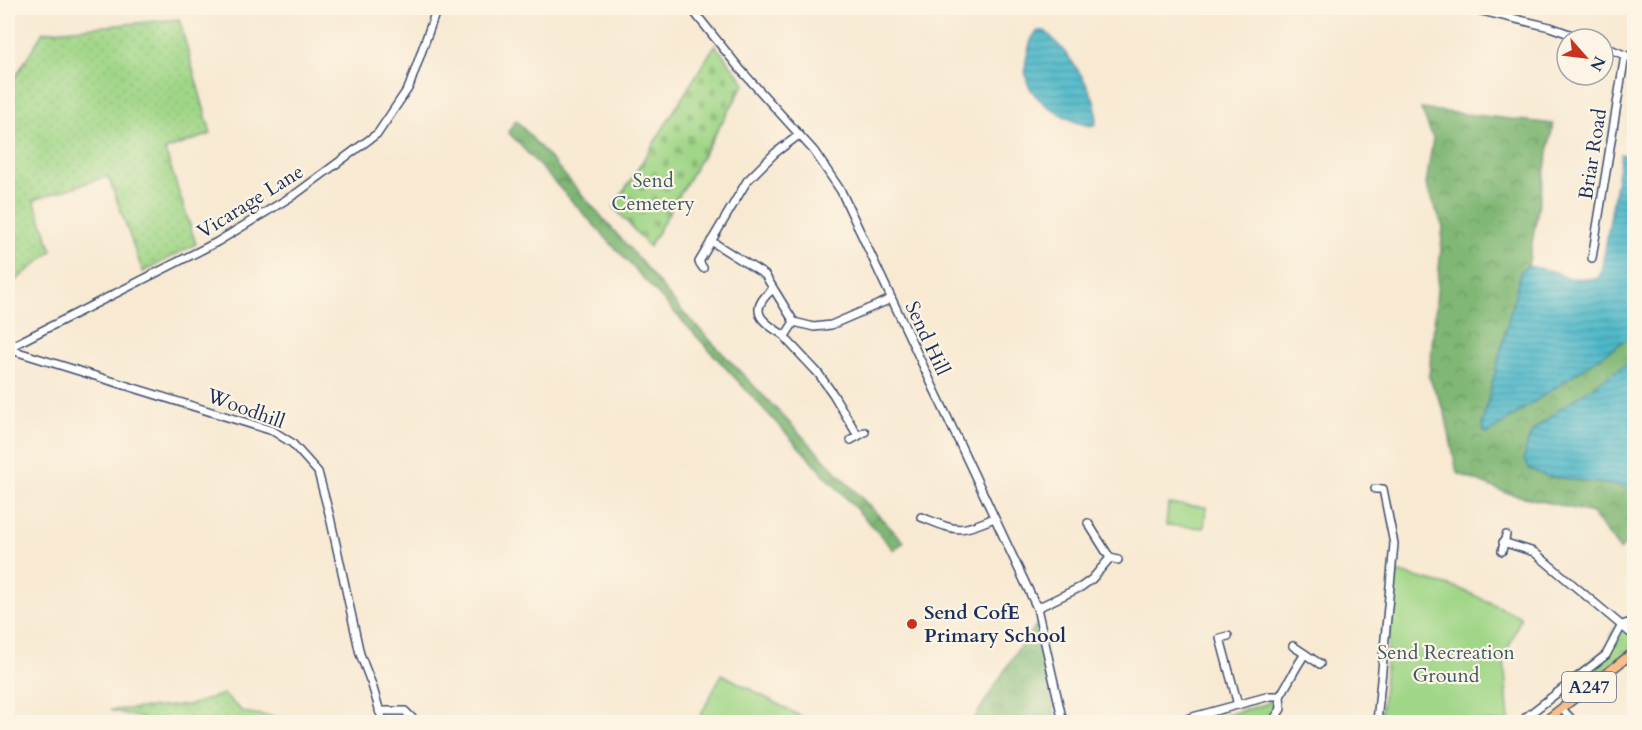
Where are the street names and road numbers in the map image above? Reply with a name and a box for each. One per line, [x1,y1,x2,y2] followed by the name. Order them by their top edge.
[1572,106,1613,202] street label: Briar Road
[192,158,309,245] street label: Vicarage Lane
[899,297,956,380] street label: Send Hill
[202,382,289,435] street label: Woodhill
[1562,672,1616,702] road number: A247

